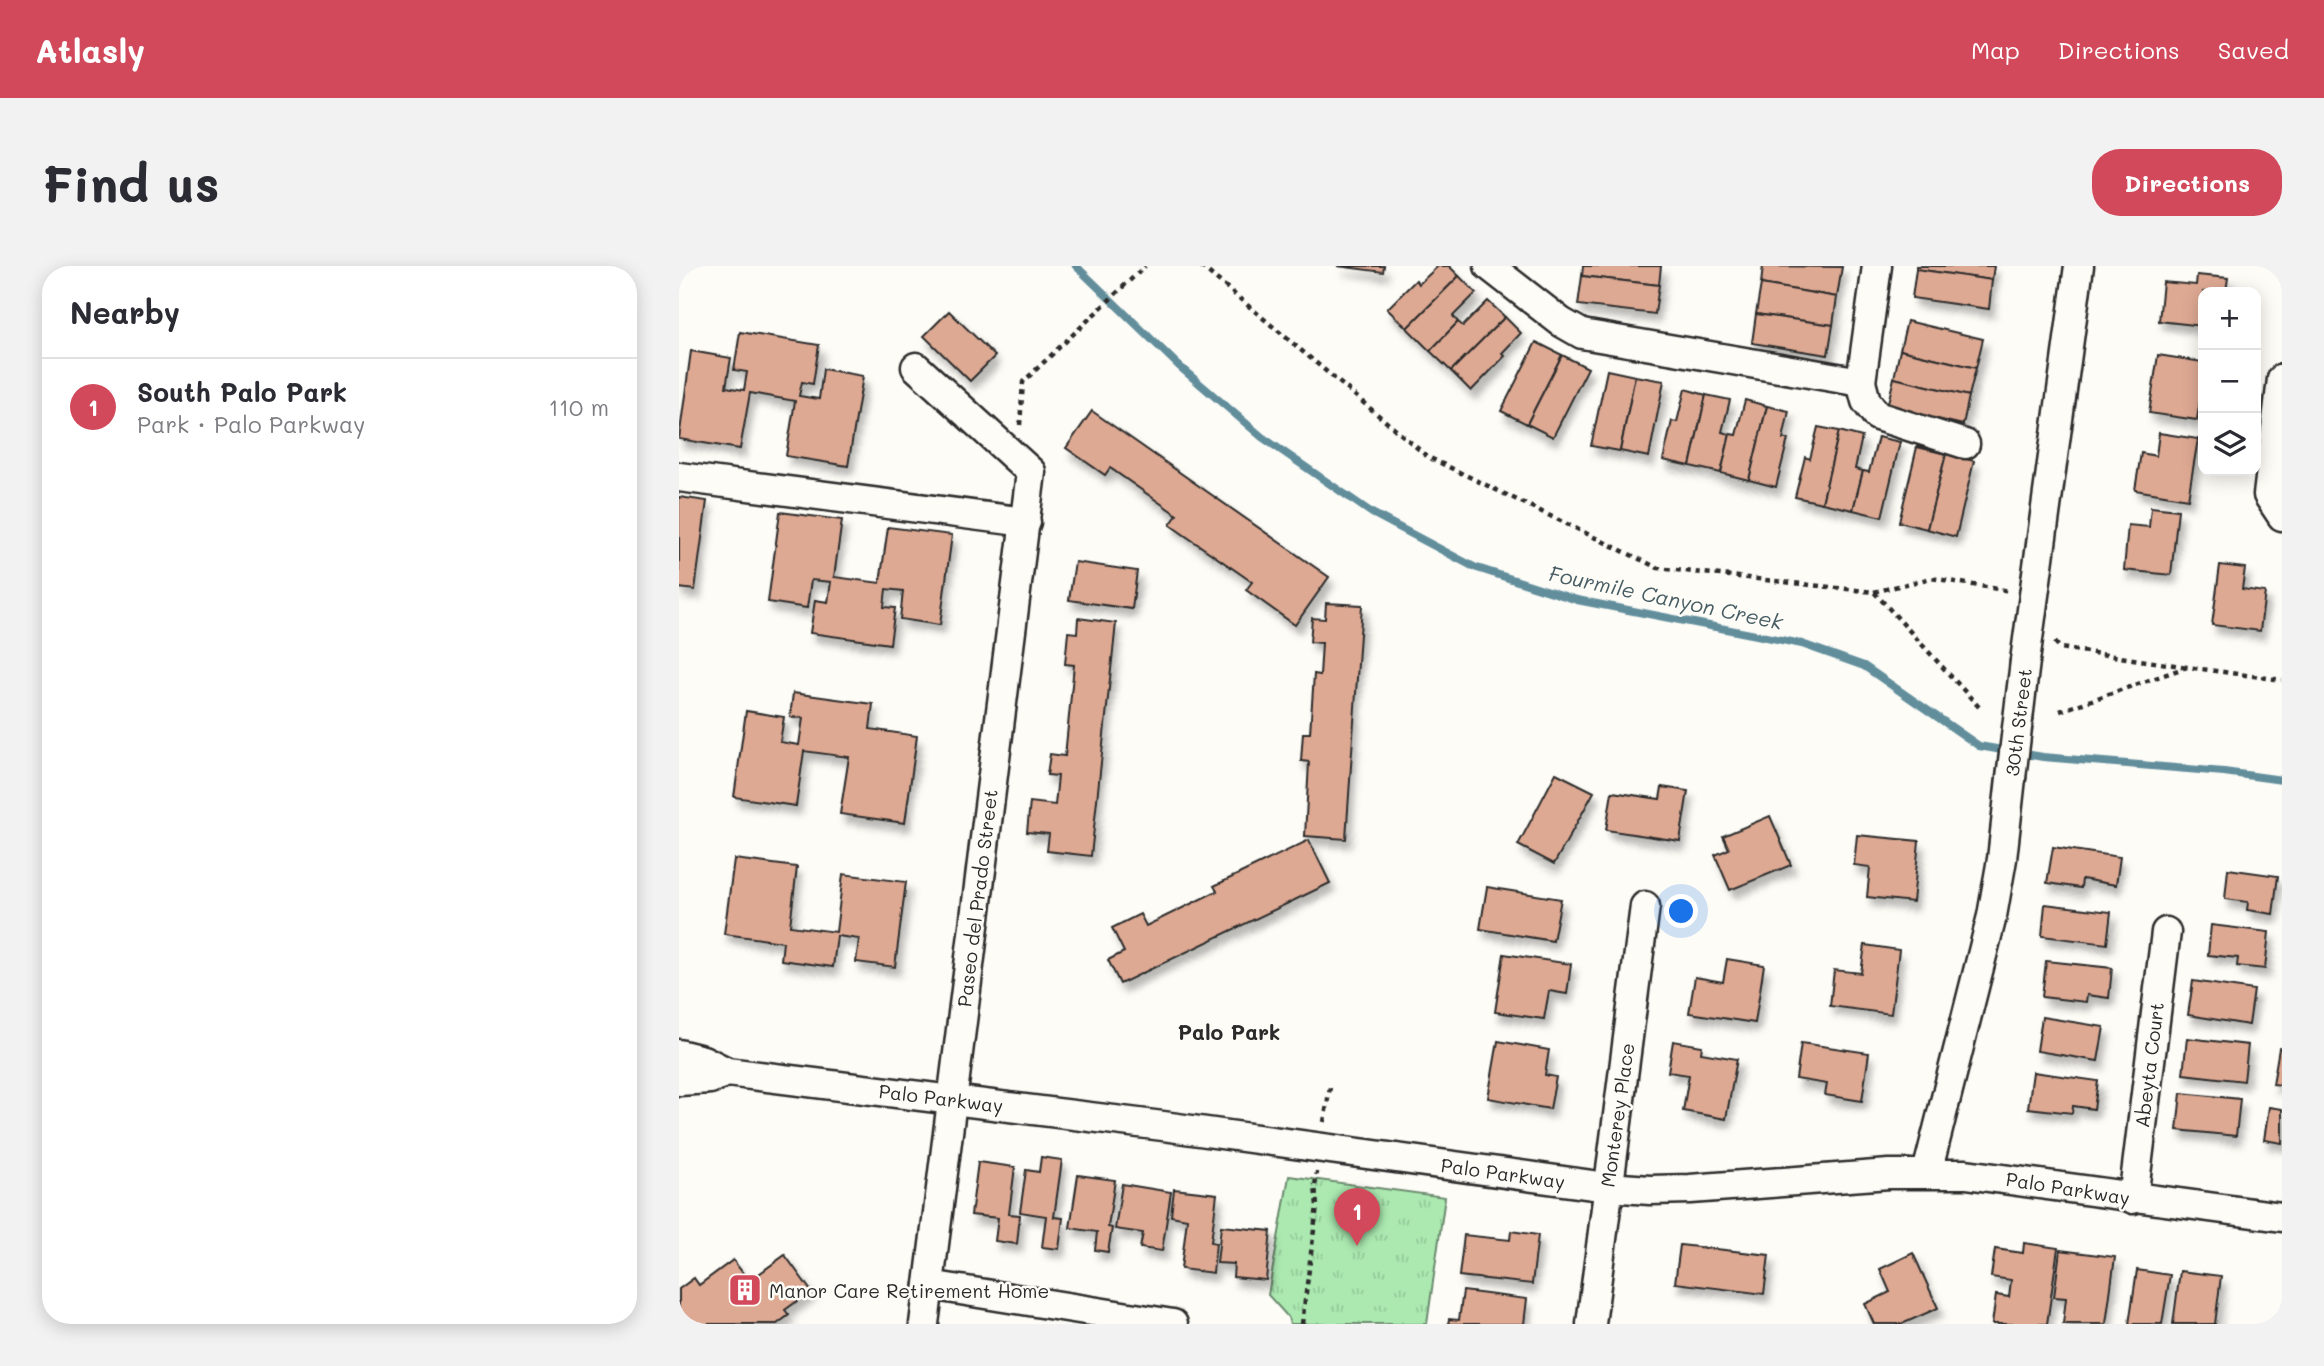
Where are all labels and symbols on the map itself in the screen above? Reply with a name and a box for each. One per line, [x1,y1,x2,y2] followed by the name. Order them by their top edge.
[1547,559,1786,635] water label: Fourmile Canyon Creek
[1999,667,2037,777] street label: 30th Street
[951,788,1003,1008] street label: Paseo del Prado Street
[1664,894,1698,928] your location
[2129,1001,2169,1129] street label: Abeyta Court
[1178,1018,1280,1045] district label: Palo Park
[1594,1041,1640,1189] street label: Monterey Place
[877,1078,1005,1118] street label: Palo Parkway
[1439,1152,1567,1194] street label: Palo Parkway
[2004,1166,2132,1210] street label: Palo Parkway
[1334,1188,1380,1246] pin: 1
[726,1271,764,1309] building icon: Manor Care Retirement Home
[769,1278,1049,1303] place label: Manor Care Retirement Home

